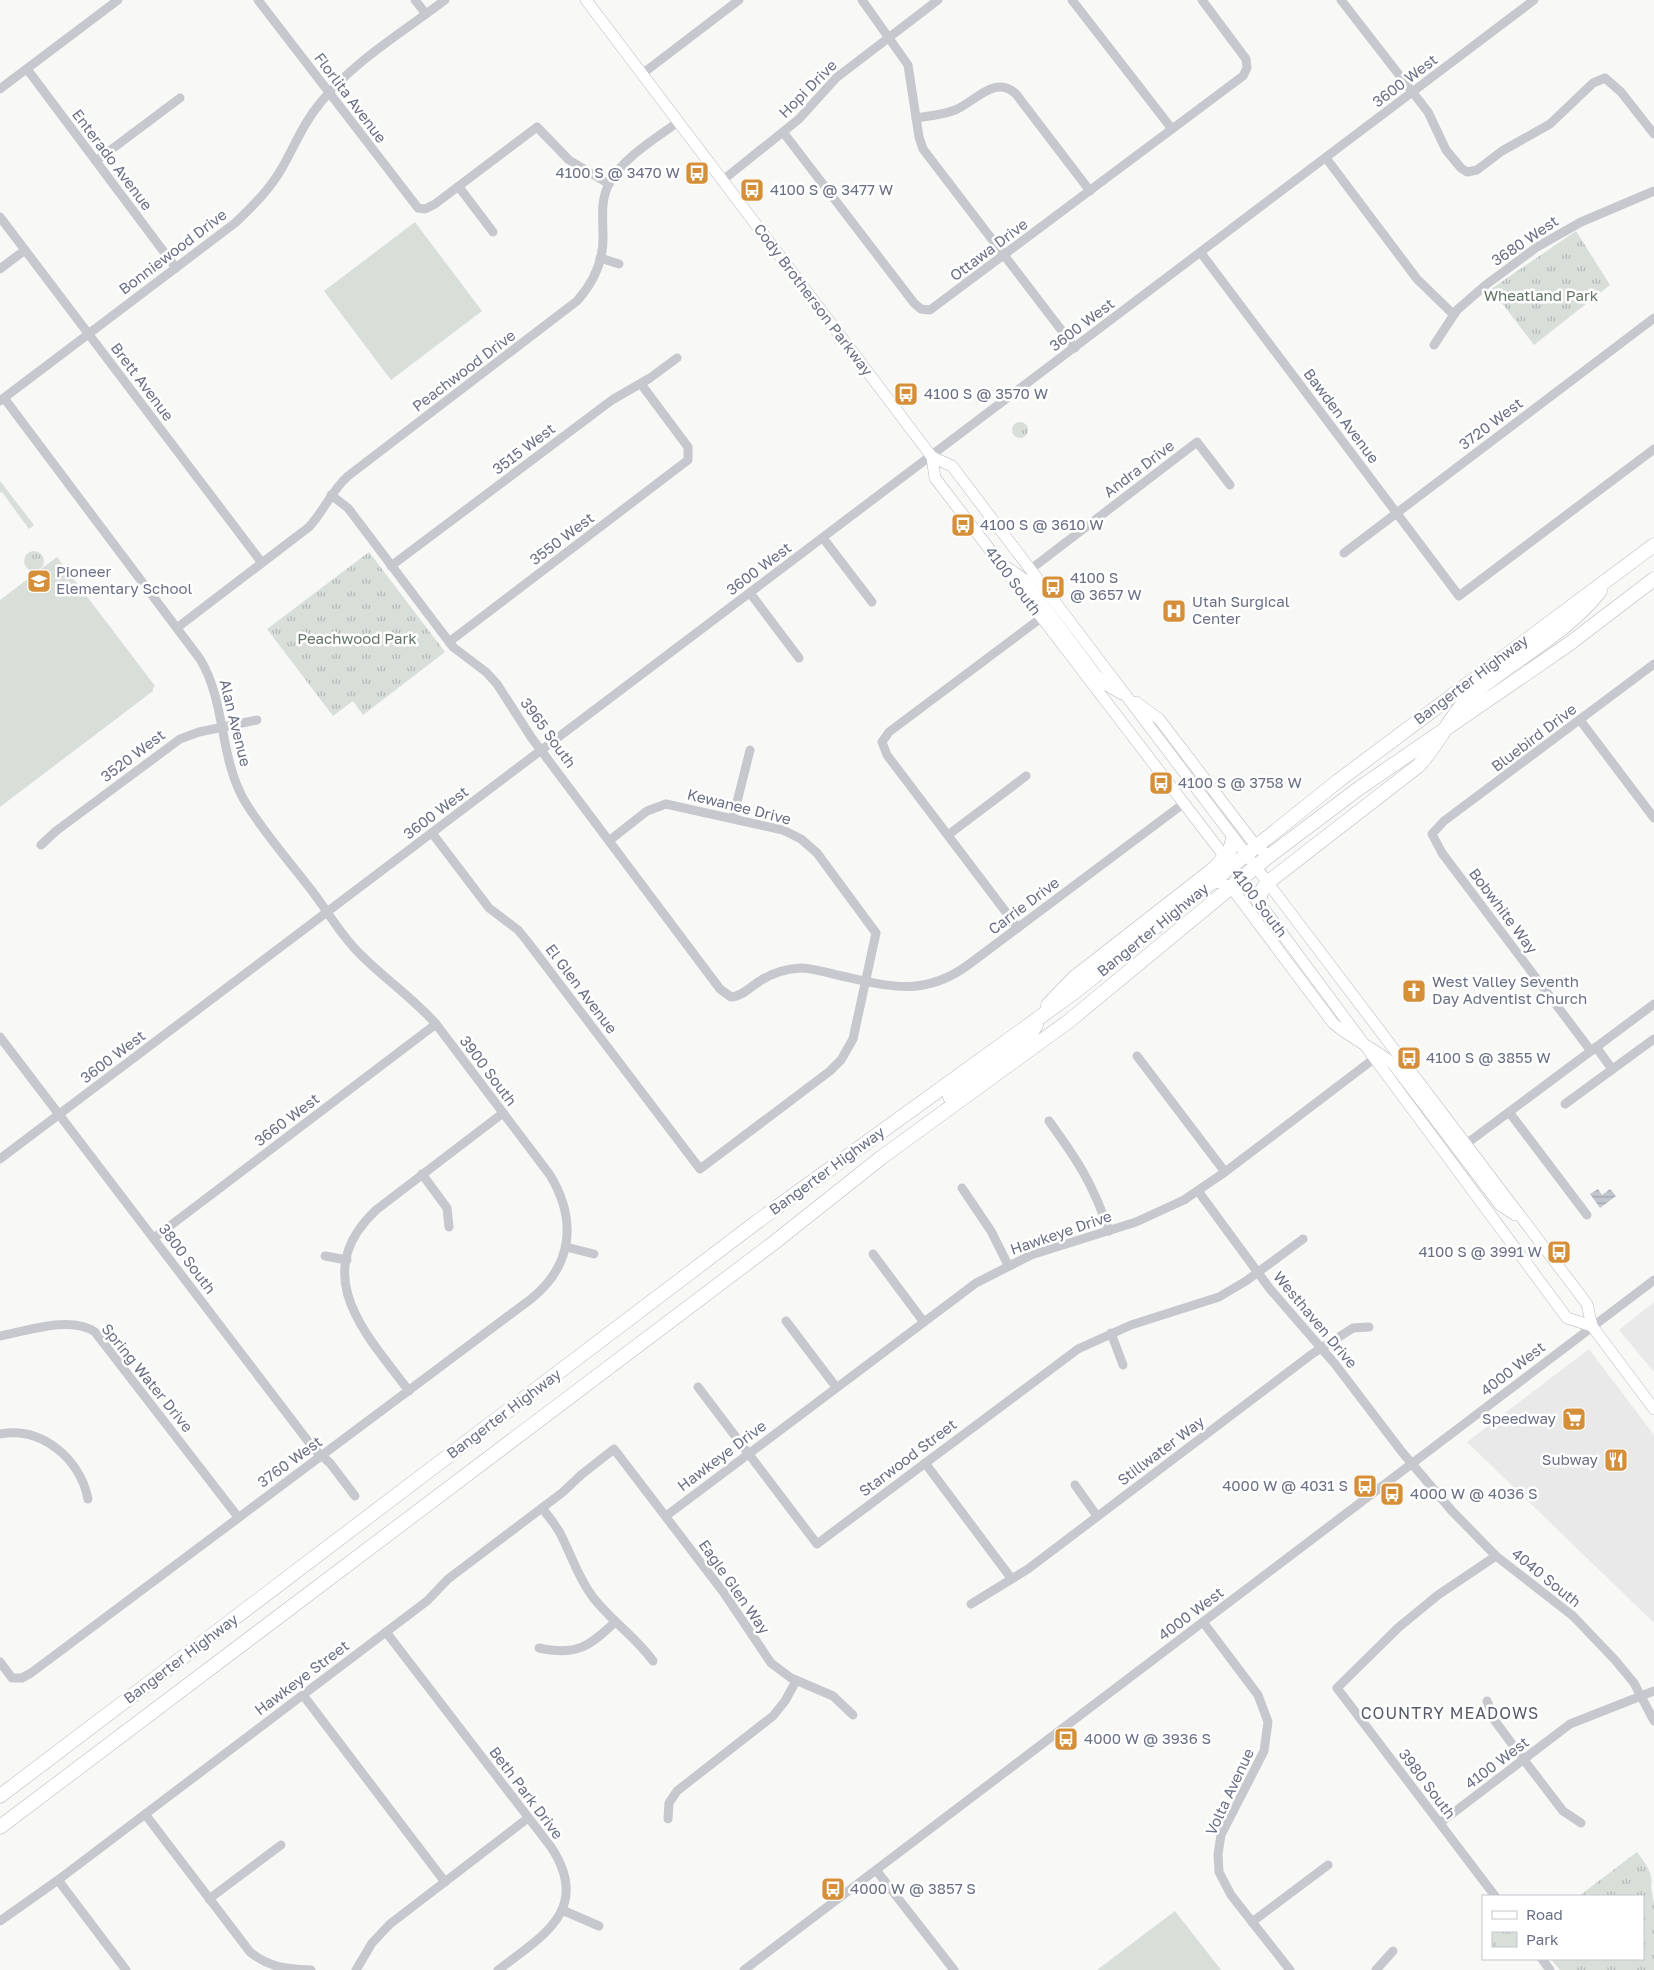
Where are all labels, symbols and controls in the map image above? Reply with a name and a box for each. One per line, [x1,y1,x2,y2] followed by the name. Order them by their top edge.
[311,49,391,146] street label: Florlita Avenue
[1368,50,1440,110] street label: 3600 West
[775,55,840,121] street label: Hopi Drive
[69,105,157,214] street label: Enterado Avenue
[684,160,710,186] bus stop icon: 4100 S @ 3470 W
[555,163,680,181] place label: 4100 S @ 3470 W
[739,177,765,203] bus stop icon: 4100 S @ 3477 W
[770,180,893,198] place label: 4100 S @ 3477 W
[115,205,230,298] street label: Bonniewood Drive
[1488,211,1561,269] street label: 3680 West
[946,214,1031,284] street label: Ottawa Drive
[751,220,877,380] street label: Cody Brotherson Parkway
[1484,286,1599,304] park label: Wheatland Park
[1045,294,1117,354] street label: 3600 West
[408,325,519,415] street label: Peachwood Drive
[108,339,178,424] street label: Brett Avenue
[1300,364,1384,467] street label: Bawden Avenue
[893,381,919,407] bus stop icon: 4100 S @ 3570 W
[924,384,1048,402] place label: 4100 S @ 3570 W
[1455,393,1526,453] street label: 3720 West
[489,419,558,478] street label: 3515 West
[1100,436,1177,501] street label: Andra Drive
[526,508,597,568] street label: 3550 West
[950,512,976,538] bus stop icon: 4100 S @ 3610 W
[980,515,1104,533] place label: 4100 S @ 3610 W
[722,538,794,598] street label: 3600 West
[982,542,1046,618] street label: 4100 South
[56,562,192,597] place label: Pioneer Elementary School
[26,568,52,594] school or university icon: Pioneer Elementary School
[1070,568,1142,603] place label: 4100 S @ 3657 W
[1040,574,1066,600] bus stop icon: 4100 S @ 3657 W
[1192,592,1290,627] place label: Utah Surgical Center
[1161,598,1187,624] hospital icon: Utah Surgical Center
[297,629,417,647] park label: Peachwood Park
[1410,630,1532,728] street label: Bangerter Highway
[216,677,256,768] street label: Alan Avenue
[517,694,580,771] street label: 3965 South
[1487,699,1580,775] street label: Bluebird Drive
[97,725,168,785] street label: 3520 West
[1148,770,1174,796] bus stop icon: 4100 S @ 3758 W
[1178,773,1302,791] place label: 4100 S @ 3758 W
[399,782,471,842] street label: 3600 West
[685,784,793,828] street label: Kewanee Drive
[1228,864,1292,940] street label: 4100 South
[1466,864,1542,957] street label: Bobwhite Way
[984,873,1063,938] street label: Carrie Drive
[1093,878,1212,980] street label: Bangerter Highway
[542,940,622,1037] street label: El Glen Avenue
[1432,972,1587,1007] place label: West Valley Seventh Day Adventist Church
[1401,978,1427,1004] church icon: West Valley Seventh Day Adventist Church
[76,1026,148,1086] street label: 3600 West
[457,1032,521,1109] street label: 3900 South
[1396,1045,1422,1071] bus stop icon: 4100 S @ 3855 W
[1426,1048,1551,1066] place label: 4100 S @ 3855 W
[250,1089,322,1149] street label: 3660 West
[765,1122,888,1218] street label: Bangerter Highway
[1008,1206,1114,1258] street label: Hawkeye Drive
[156,1220,220,1297] street label: 3800 South
[1546,1239,1572,1265] bus stop icon: 4100 S @ 3991 W
[1418,1242,1542,1260] place label: 4100 S @ 3991 W
[1270,1267,1362,1372] street label: Westhaven Drive
[98,1319,197,1436] street label: Spring Water Drive
[1476,1337,1548,1399] street label: 4000 West
[443,1364,565,1462] street label: Bangerter Highway
[1561,1406,1587,1432] supermarket icon: Speedway
[1482,1409,1557,1427] place label: Speedway
[1114,1411,1208,1489] street label: Stillwater Way
[855,1415,960,1500] street label: Starwood Street
[674,1416,769,1494] street label: Hawkeye Drive
[254,1432,325,1491] street label: 3760 West
[1603,1447,1629,1473] restaurant icon: Subway
[1542,1450,1599,1468] place label: Subway
[1352,1473,1378,1499] bus stop icon: 4000 W @ 4031 S
[1222,1476,1348,1494] place label: 4000 W @ 4031 S
[1379,1481,1405,1507] bus stop icon: 4000 W @ 4036 S
[1410,1484,1538,1502] place label: 4000 W @ 4036 S
[696,1536,774,1638] street label: Eagle Glen Way
[1508,1544,1585,1611] street label: 4040 South
[1154,1583,1227,1644] street label: 4000 West
[120,1609,242,1707] street label: Bangerter Highway
[251,1636,352,1719] street label: Hawkeye Street
[1361,1703,1539,1723] district label: COUNTRY MEADOWS
[1053,1726,1079,1752] bus stop icon: 4000 W @ 3936 S
[1084,1729,1211,1747] place label: 4000 W @ 3936 S
[1461,1732,1532,1792] street label: 4100 West
[486,1743,568,1842] street label: Beth Park Drive
[1201,1745,1257,1838] street label: Volta Avenue
[1396,1745,1460,1822] street label: 3980 South
[820,1876,846,1902] bus stop icon: 4000 W @ 3857 S
[850,1879,976,1897] place label: 4000 W @ 3857 S
[1482,1895,1644,1960] legend
[1526,1905,1563,1923] text: Road
[1526,1930,1559,1948] text: Park

